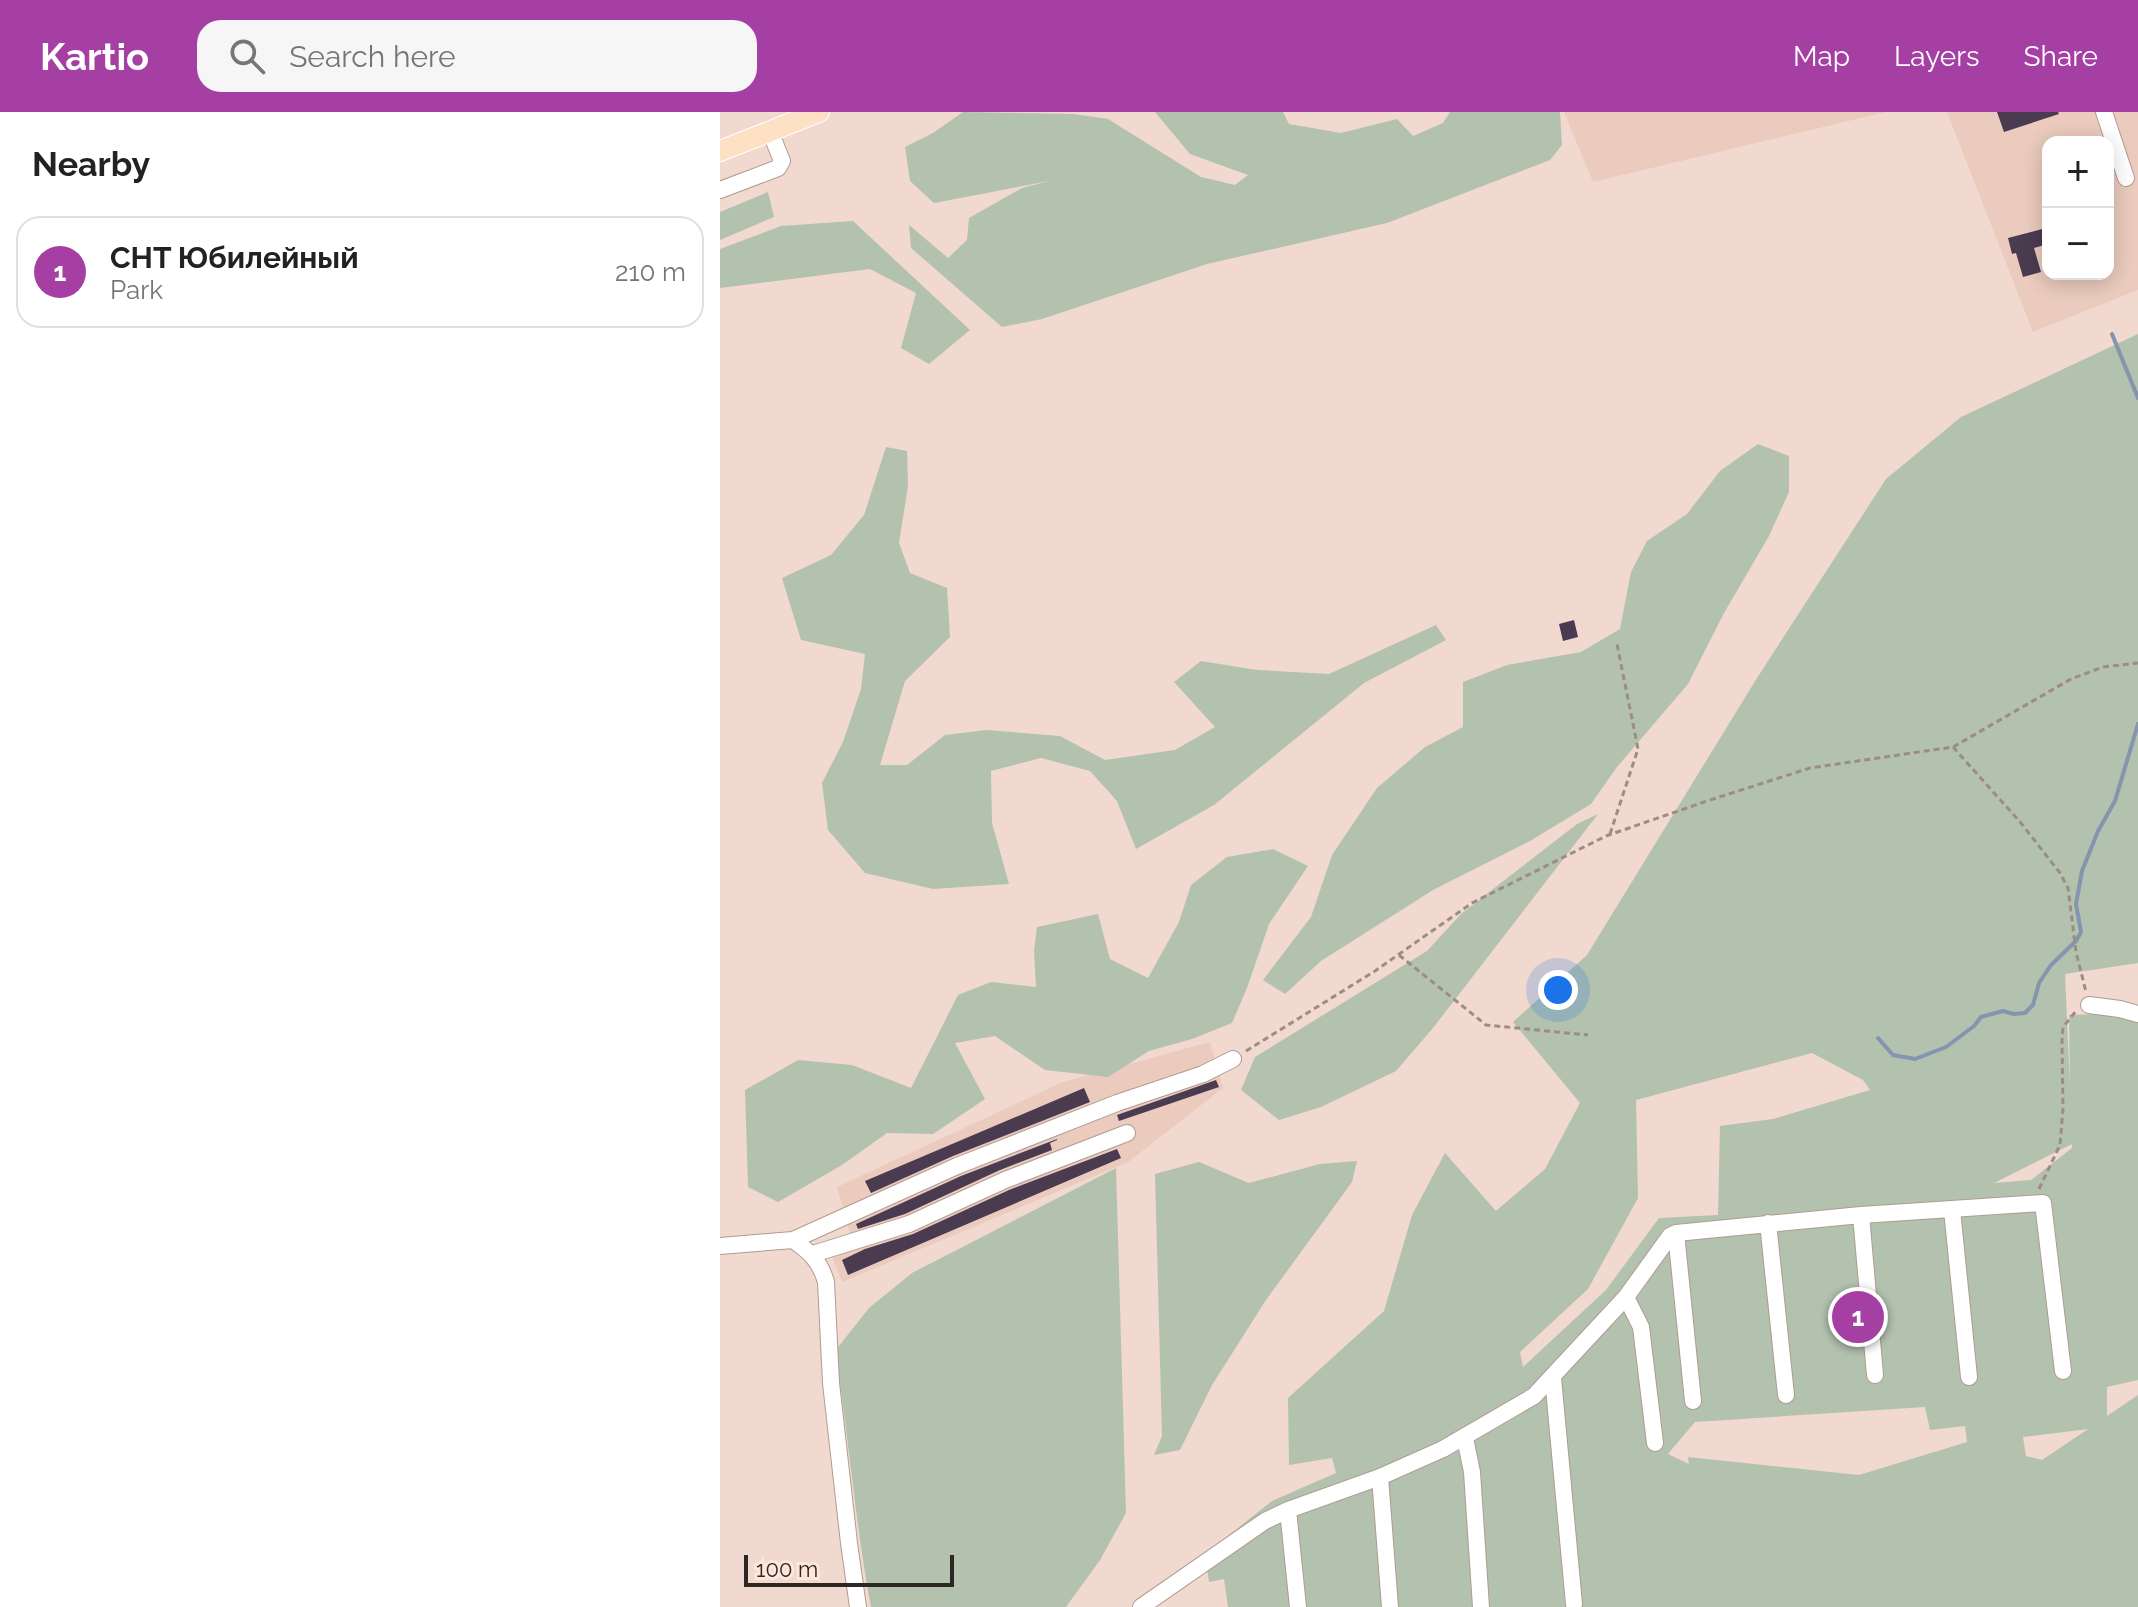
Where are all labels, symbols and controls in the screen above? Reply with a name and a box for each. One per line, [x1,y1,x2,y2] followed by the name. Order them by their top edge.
[197,20,757,92] search box
[40,34,149,79] text: Kartio
[225,34,269,78] icon: search
[289,39,456,74] text: Search here
[1793,40,1850,73] text: Map
[1894,40,1980,73] text: Layers
[2024,40,2098,73] text: Share
[2042,136,2114,280] map controls
[2042,136,2114,208] button: +
[32,144,150,184] text: Nearby
[2042,208,2114,280] button: −
[110,240,359,275] text: СНТ Юбилейный
[54,257,66,287] text: 1
[615,257,686,287] text: 210 m
[110,275,163,305] text: Park
[1538,970,1578,1010] your location
[1832,1287,1884,1347] pin: 1
[744,1551,954,1587] scale bar
[756,1556,818,1582] text: 100 m

